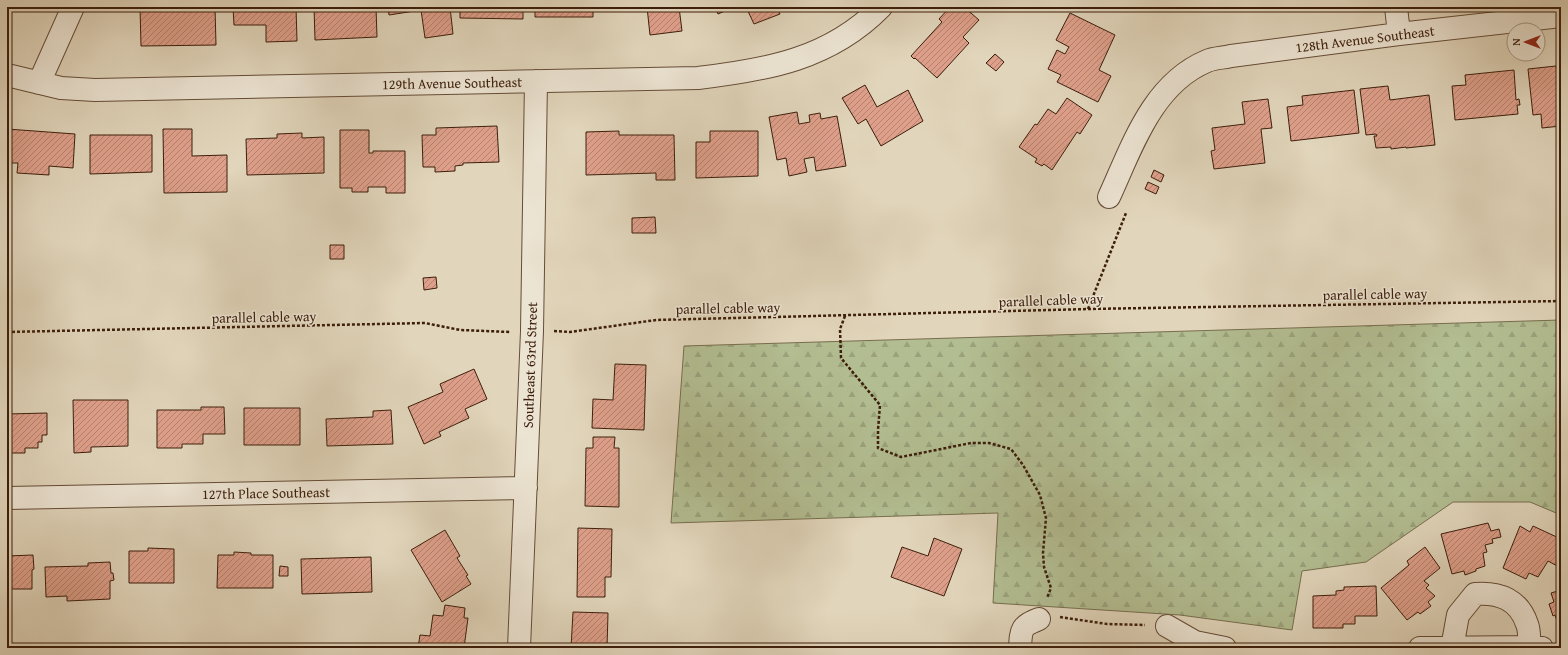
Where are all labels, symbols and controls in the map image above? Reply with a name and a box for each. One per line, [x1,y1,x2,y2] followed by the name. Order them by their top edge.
[1294,21,1436,57] street label: 128th Avenue Southeast
[1506,22,1546,62] north arrow
[1508,38,1524,46] text: N
[382,72,522,94] street label: 129th Avenue Southeast
[1322,283,1428,305] street label: parallel cable way
[998,288,1104,312] street label: parallel cable way
[675,297,781,319] street label: parallel cable way
[518,302,542,428] street label: Southeast 63rd Street
[211,306,317,328] street label: parallel cable way
[202,482,330,504] street label: 127th Place Southeast

